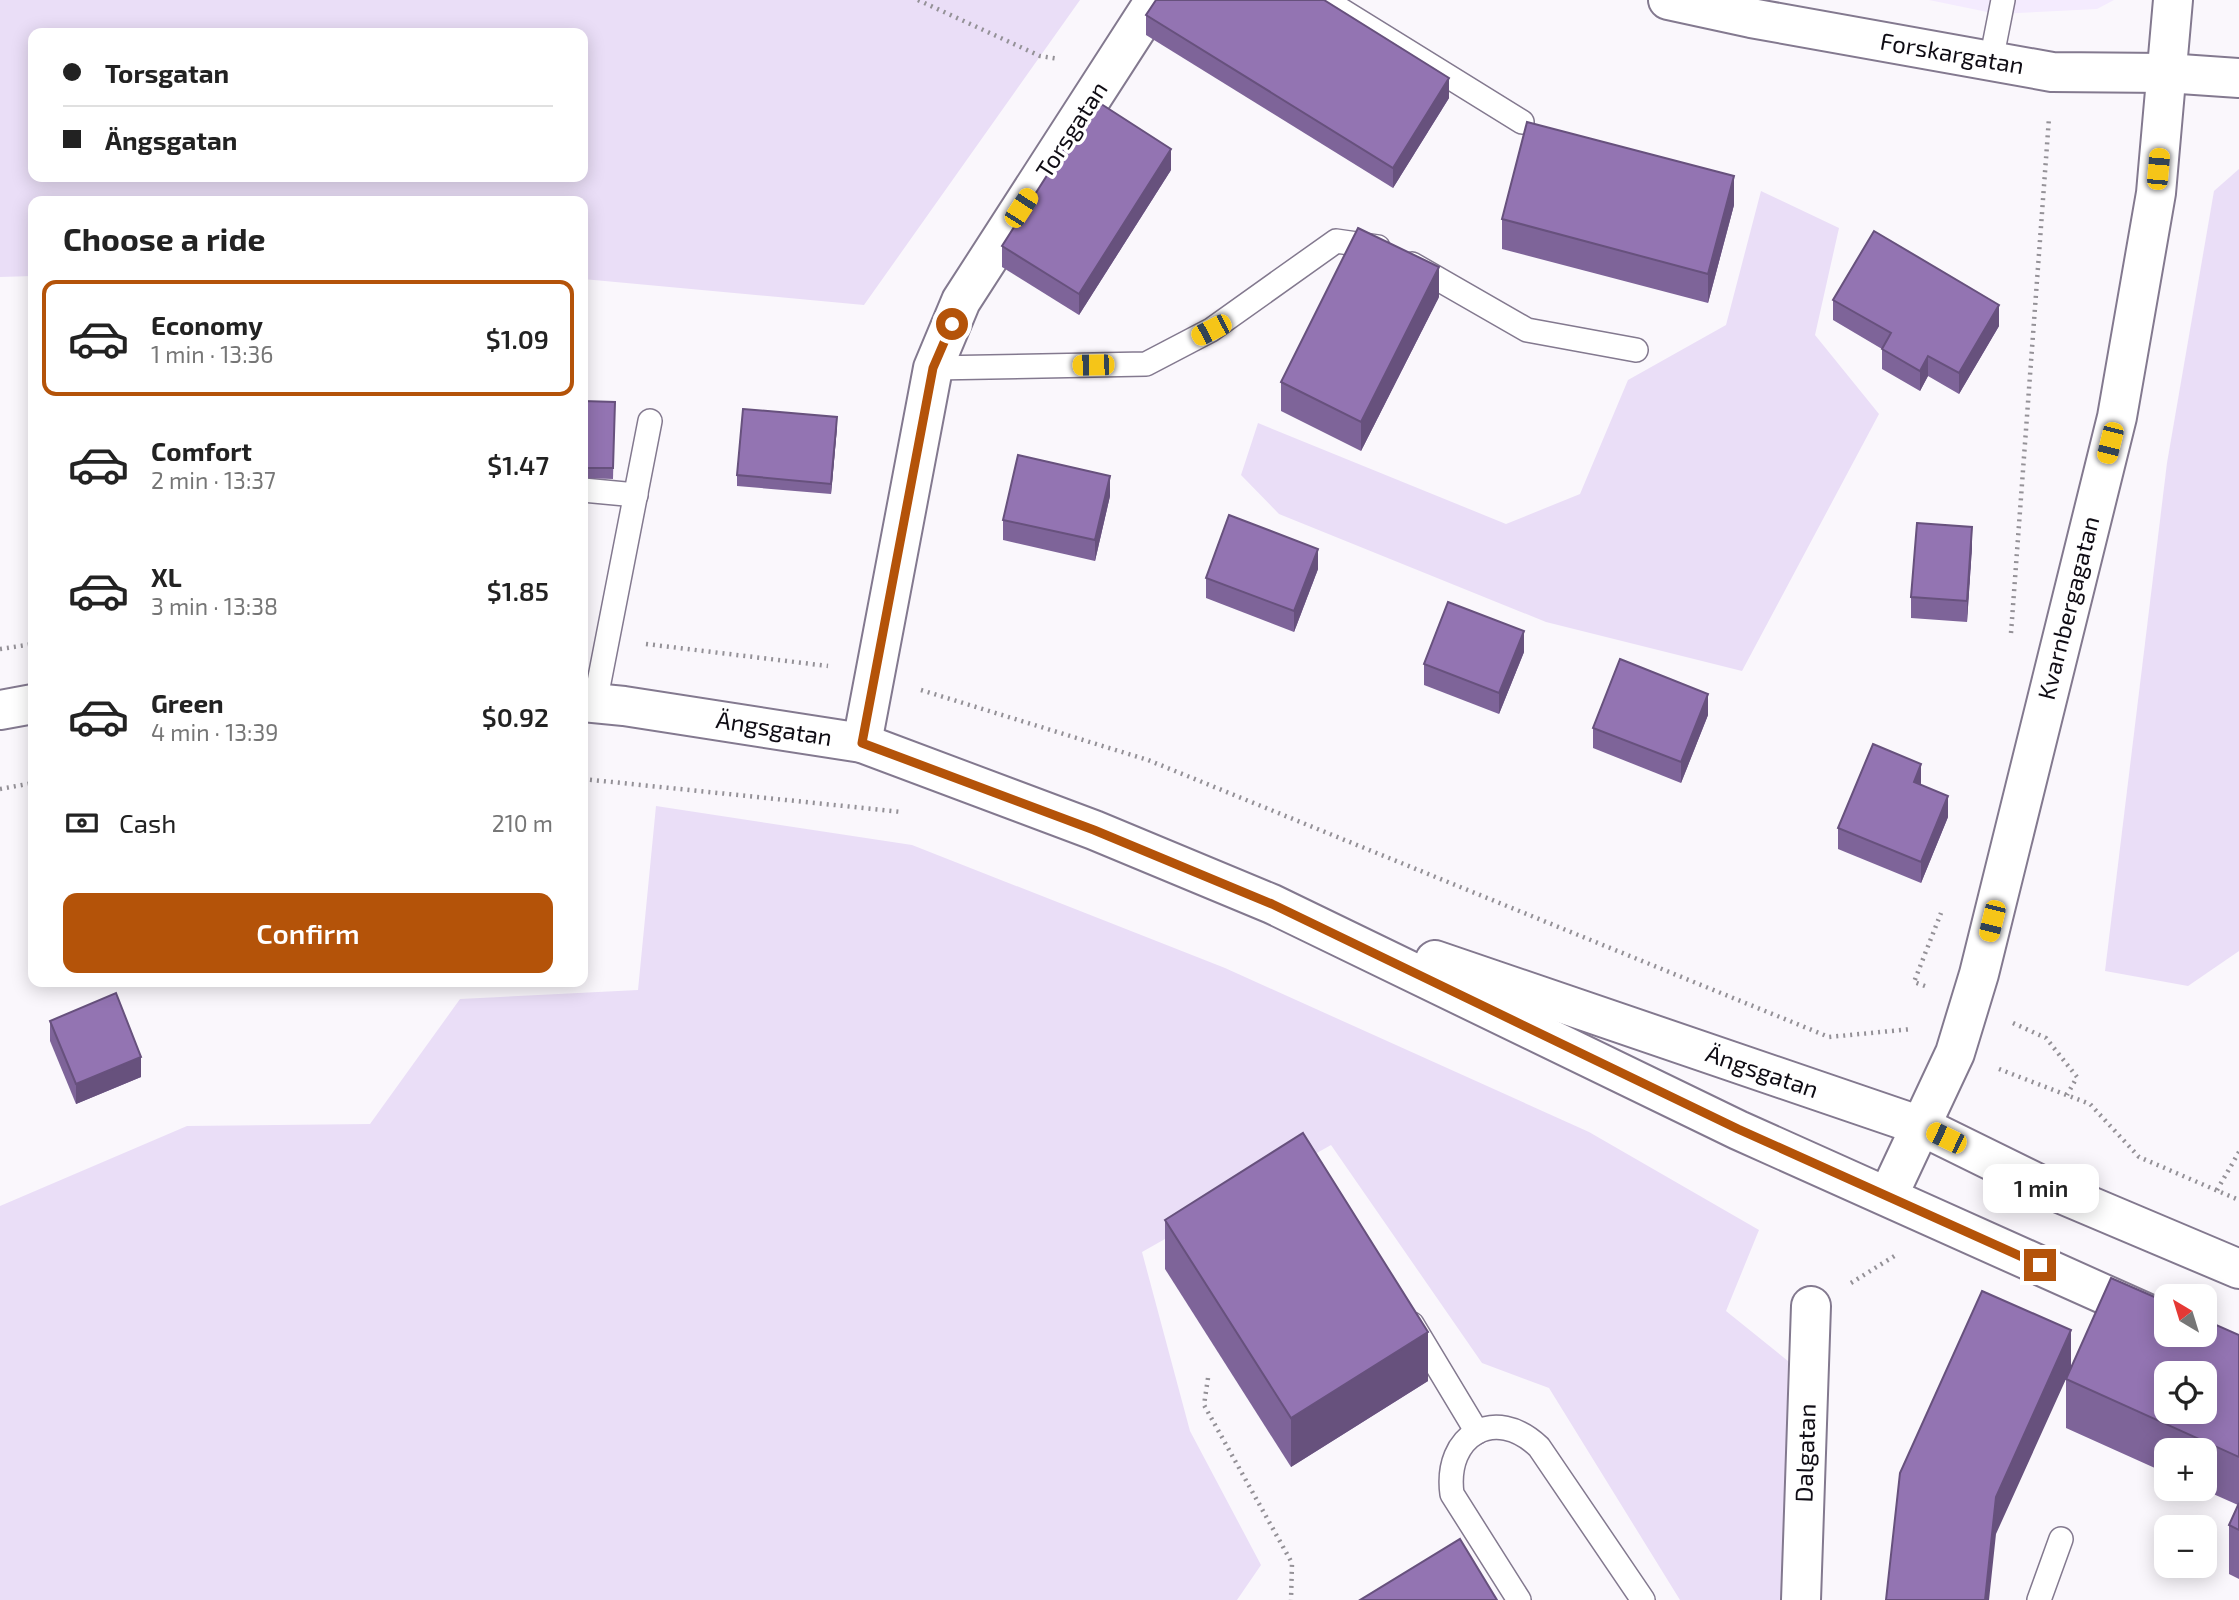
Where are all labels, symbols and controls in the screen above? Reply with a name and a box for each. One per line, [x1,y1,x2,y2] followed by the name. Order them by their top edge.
[1878,26,2026,79] street label: Forskargatan
[105,57,229,88] text: Torsgatan
[1029,75,1113,183] street label: Torsgatan
[105,124,237,155] text: Ängsgatan
[2146,147,2171,191] car
[1001,185,1042,231] car
[63,219,266,257] text: Choose a ride
[67,307,130,370] icon: car
[936,308,968,340] route start
[151,309,263,340] text: Economy
[1188,311,1235,349] car
[486,323,549,354] text: $1.09
[151,340,274,368] text: 1 min · 13:36
[1072,354,1115,376] car
[2095,420,2126,466] car
[67,433,130,496] icon: car
[151,435,252,466] text: Comfort
[487,449,549,480] text: $1.47
[151,466,276,494] text: 2 min · 13:37
[2031,513,2104,702] street label: Kvarnbergagatan
[67,559,130,622] icon: car
[151,561,182,592] text: XL
[487,575,549,606] text: $1.85
[151,592,278,620] text: 3 min · 13:38
[67,685,130,748] icon: car
[151,687,224,718] text: Green
[482,701,549,732] text: $0.92
[714,704,834,751] street label: Ängsgatan
[151,718,279,746] text: 4 min · 13:39
[63,804,101,842] icon: cash
[119,807,176,838] text: Cash
[492,809,553,837] text: 210 m
[63,893,553,973] button: Confirm
[1977,898,2008,944] car
[1702,1038,1823,1103] street label: Ängsgatan
[1923,1119,1970,1157] car
[1982,1164,2098,1212] callout: 1 min
[2014,1174,2068,1202] text: 1 min
[2024,1249,2056,1281] route end
[2154,1284,2217,1348] north arrow
[2154,1284,2217,1578] map controls
[2154,1361,2217,1424] button: locate
[1788,1403,1821,1503] street label: Dalgatan
[2154,1438,2217,1501] button: +
[2154,1515,2217,1578] button: −

